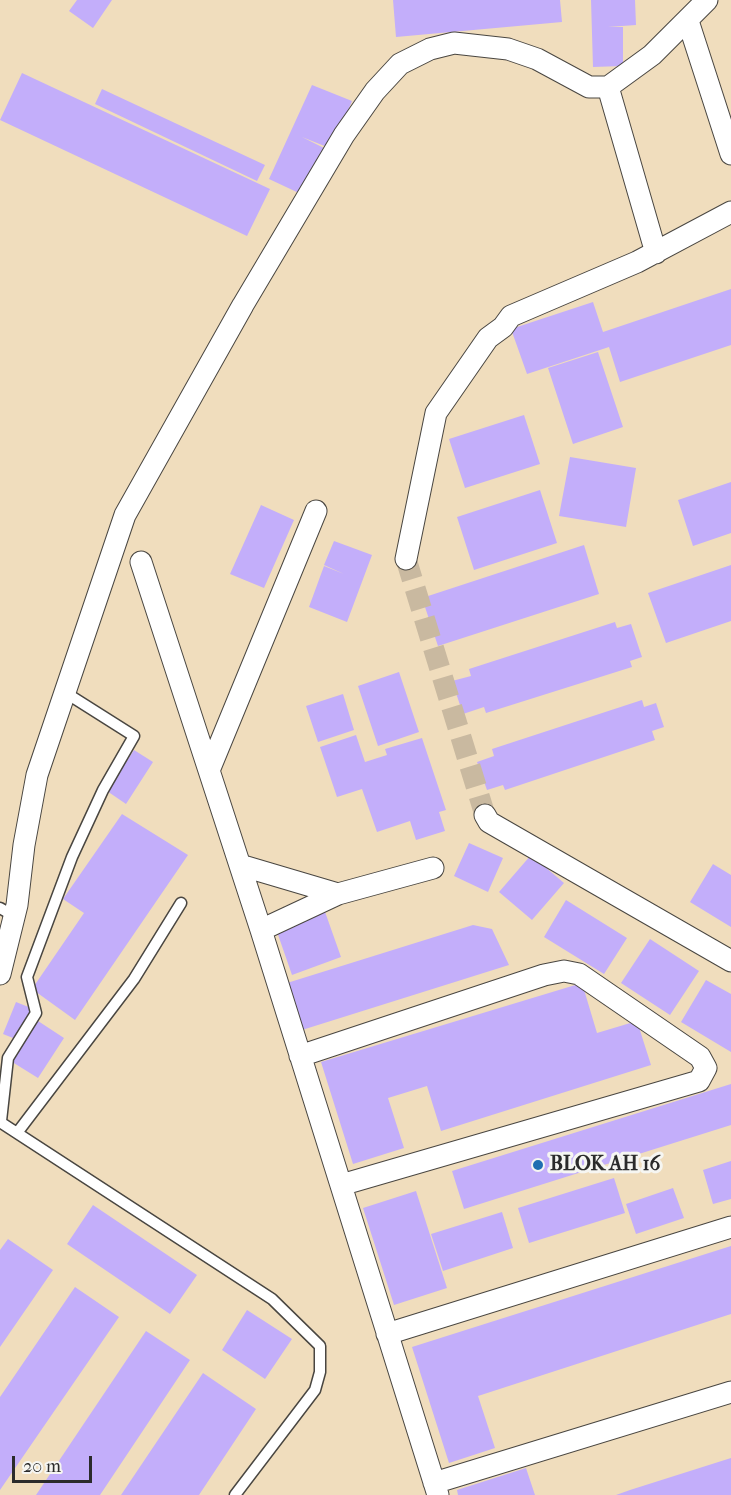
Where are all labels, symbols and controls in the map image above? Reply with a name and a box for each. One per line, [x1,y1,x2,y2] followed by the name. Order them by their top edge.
[550,1153,660,1177] place label: BLOK AH 16
[531,1158,545,1172] marker: BLOK AH 16
[15,1444,94,1482] scale bar
[23,1456,61,1477] text: 20 m

